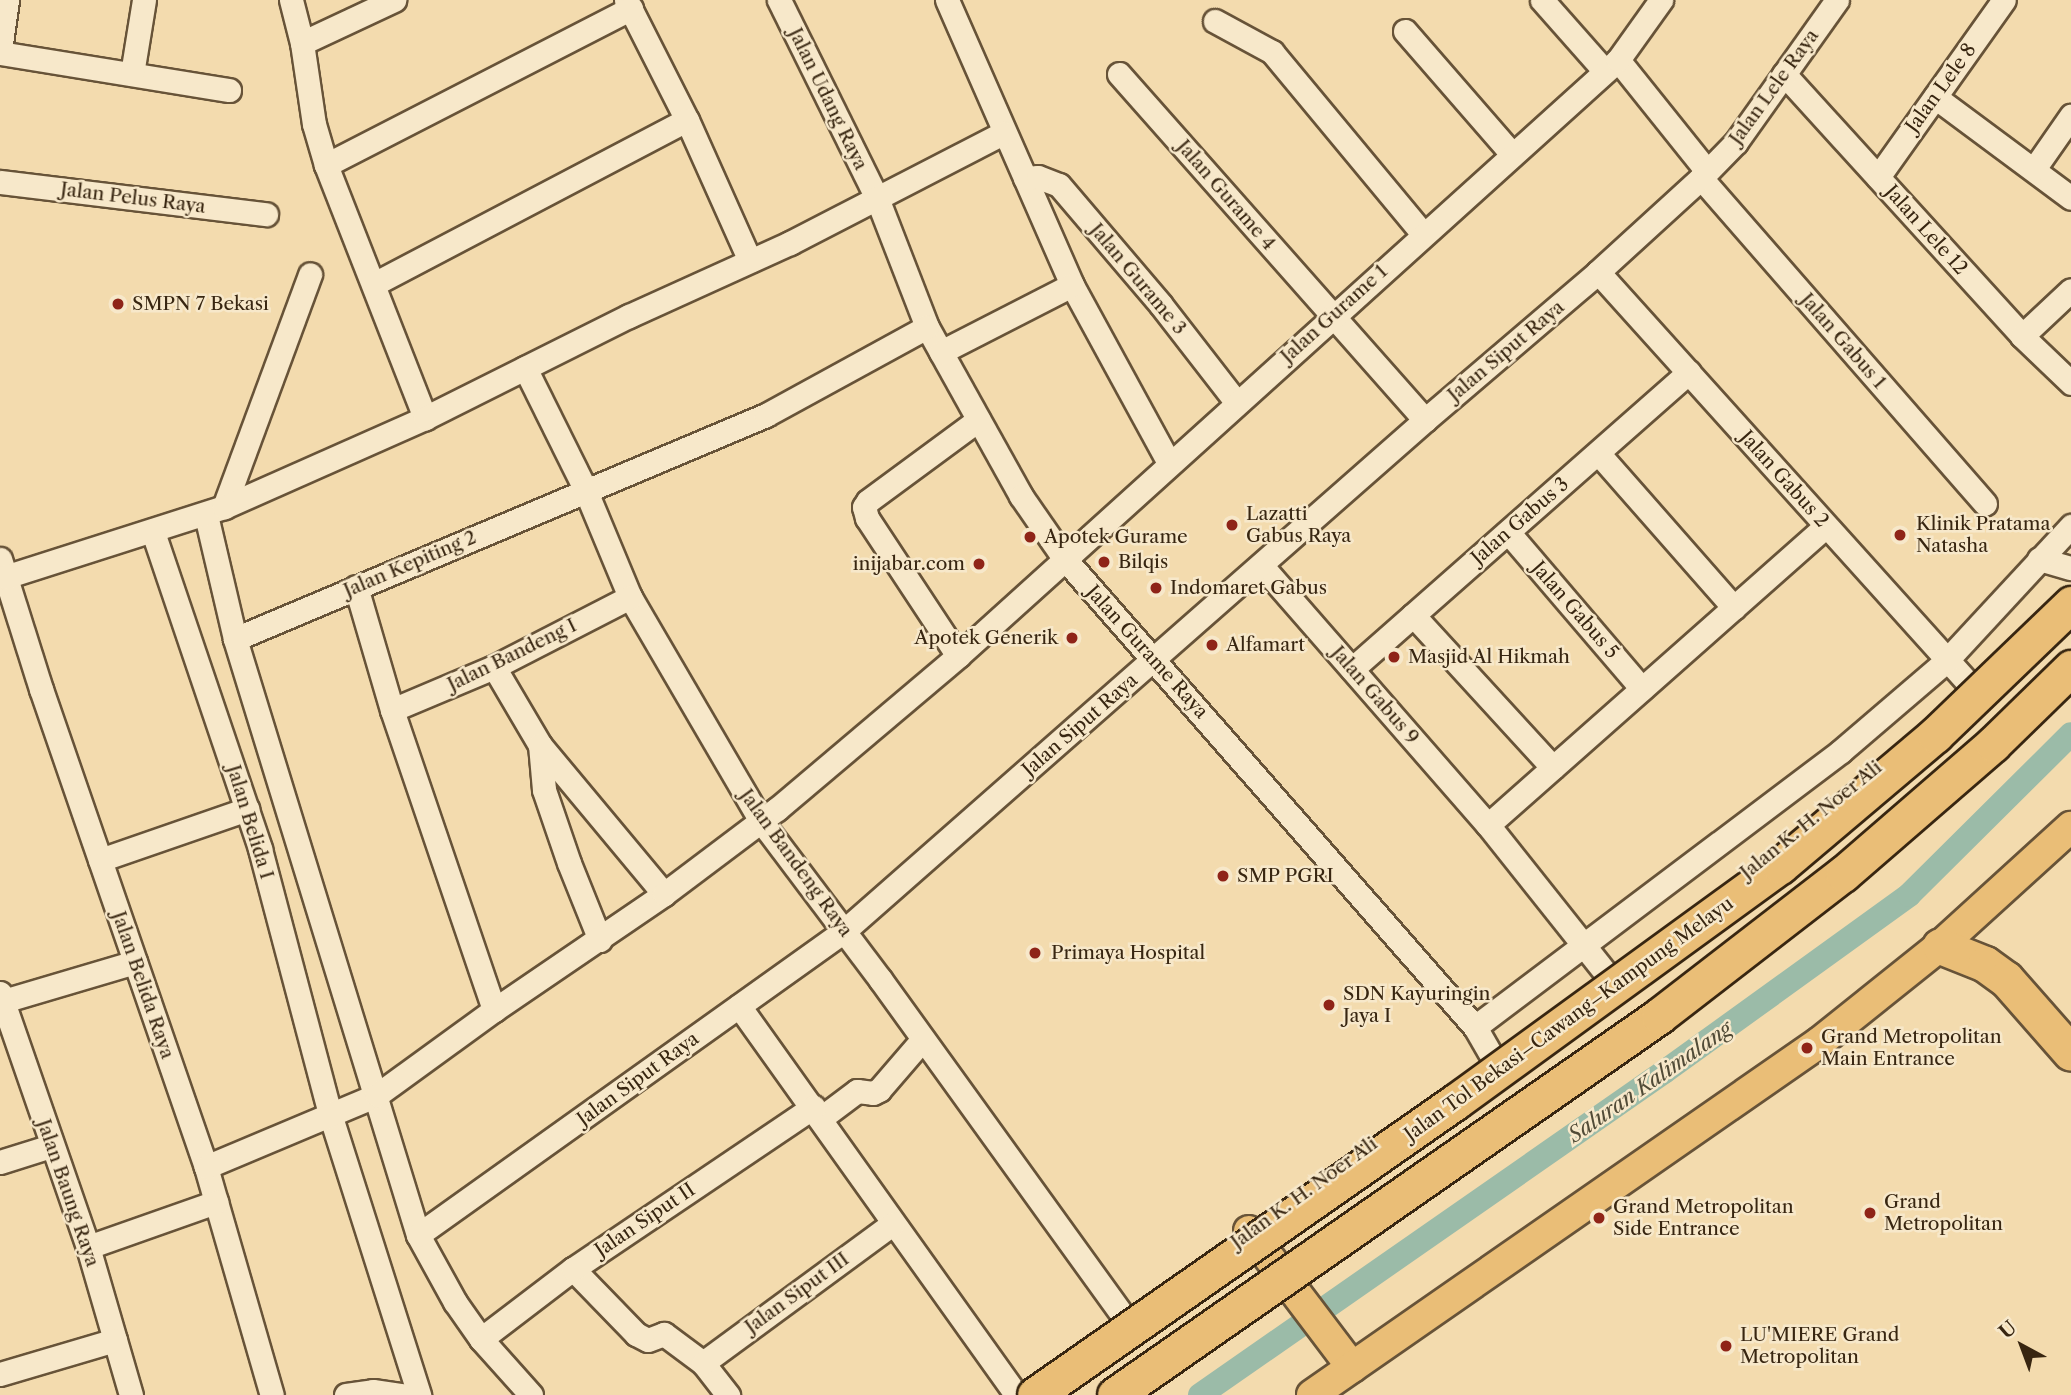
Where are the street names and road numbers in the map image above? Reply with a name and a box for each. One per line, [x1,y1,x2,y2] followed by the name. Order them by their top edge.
[784,24,872,174] street label: Jalan Udang Raya
[1724,25,1824,149] street label: Jalan Lele Raya
[1901,39,1981,137] street label: Jalan Lele 8
[1172,135,1280,255] street label: Jalan Gurame 4
[59,178,207,218] street label: Jalan Pelus Raya
[1880,181,1972,279] street label: Jalan Lele 12
[1085,219,1191,339] street label: Jalan Gurame 3
[1276,260,1392,368] street label: Jalan Gurame 1
[1795,289,1891,393] street label: Jalan Gabus 1
[1443,296,1569,406] street label: Jalan Siput Raya
[1735,426,1833,532] street label: Jalan Gabus 2
[1467,473,1573,569] street label: Jalan Gabus 3
[340,526,480,602] street label: Jalan Kepiting 2
[1527,557,1623,663] street label: Jalan Gabus 5
[1081,581,1213,723] street label: Jalan Gurame Raya
[444,614,580,696] street label: Jalan Bandeng I
[1326,641,1424,749] street label: Jalan Gabus 9
[1018,669,1142,781] street label: Jalan Siput Raya
[1735,756,1887,884] street label: Jalan K. H. Noer Ali
[222,762,278,882] street label: Jalan Belida I
[735,785,857,941] street label: Jalan Bandeng Raya
[1400,892,1738,1146] street label: Jalan Tol Bekasi–Cawang–Kampung Melayu
[107,908,179,1062] street label: Jalan Belida Raya
[573,1027,703,1131] street label: Jalan Siput Raya
[32,1116,104,1270] street label: Jalan Baung Raya
[1226,1132,1382,1254] street label: Jalan K. H. Noer Ali
[591,1178,699,1262] street label: Jalan Siput II
[741,1248,853,1338] street label: Jalan Siput III

